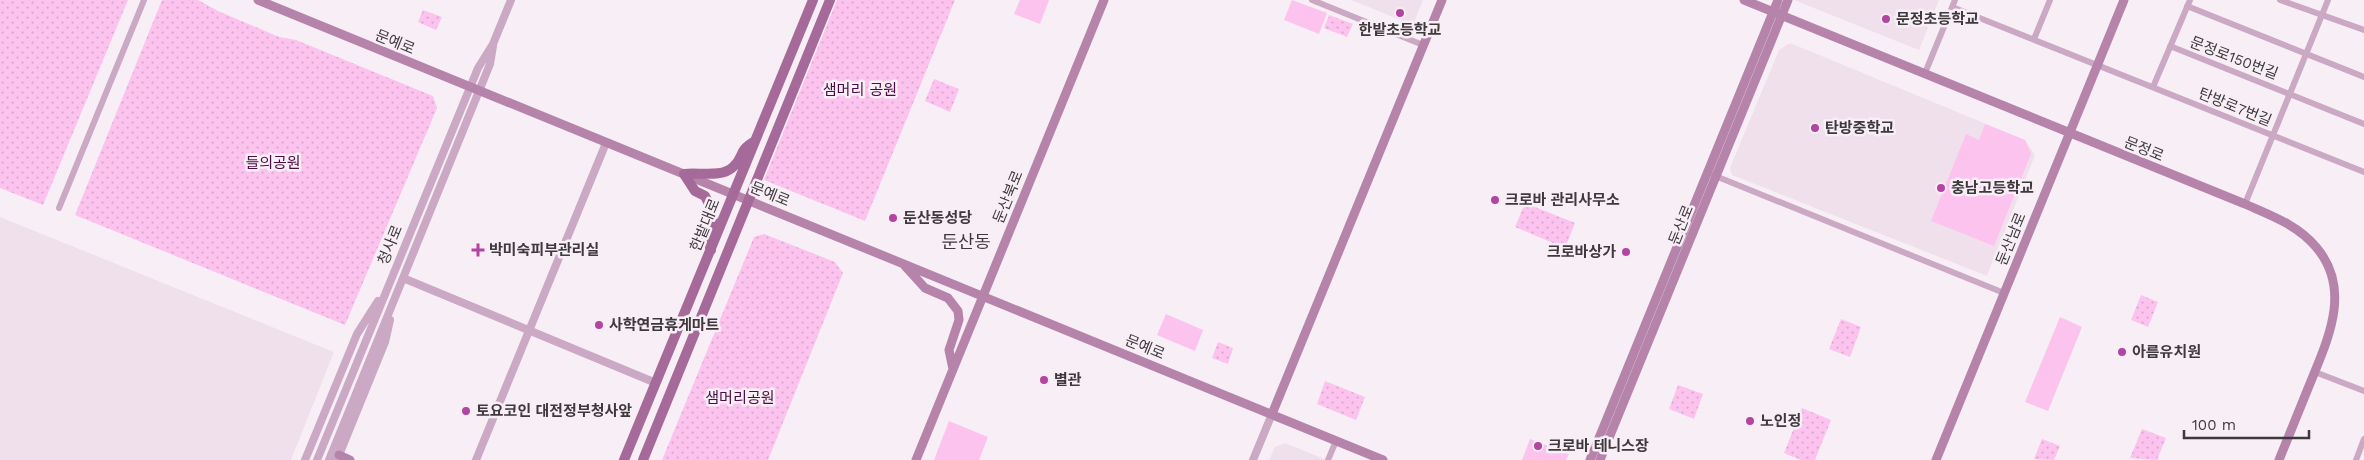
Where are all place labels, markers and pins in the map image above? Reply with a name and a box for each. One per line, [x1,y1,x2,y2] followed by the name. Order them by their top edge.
[1394,7,1406,19] marker: 한밭초등학교
[1896,10,1979,28] place label: 문정초등학교
[1880,13,1892,25] marker: 문정초등학교
[1359,21,1442,39] place label: 한밭초등학교
[1825,119,1894,137] place label: 탄방중학교
[1809,122,1821,134] marker: 탄방중학교
[1951,179,2034,197] place label: 충남고등학교
[1935,182,1947,194] marker: 충남고등학교
[1505,191,1620,209] place label: 크로바 관리사무소
[1489,194,1501,206] marker: 크로바 관리사무소
[903,209,972,227] place label: 둔산동성당
[887,212,899,224] marker: 둔산동성당
[489,241,599,259] place label: 박미숙피부관리실
[471,243,485,257] marker: 박미숙피부관리실
[1547,243,1616,261] place label: 크로바상가
[1620,246,1632,258] marker: 크로바상가
[609,316,720,334] place label: 사학연금휴게마트
[593,319,605,331] marker: 사학연금휴게마트
[2132,343,2201,361] place label: 아름유치원
[2116,346,2128,358] marker: 아름유치원
[1054,371,1082,389] place label: 별관
[1038,374,1050,386] marker: 별관
[476,402,632,420] place label: 토요코인 대전정부청사앞
[460,405,472,417] marker: 토요코인 대전정부청사앞
[1760,412,1801,430] place label: 노인정
[1744,415,1756,427] marker: 노인정
[1548,437,1649,455] place label: 크로바 테니스장
[1532,440,1544,452] marker: 크로바 테니스장

